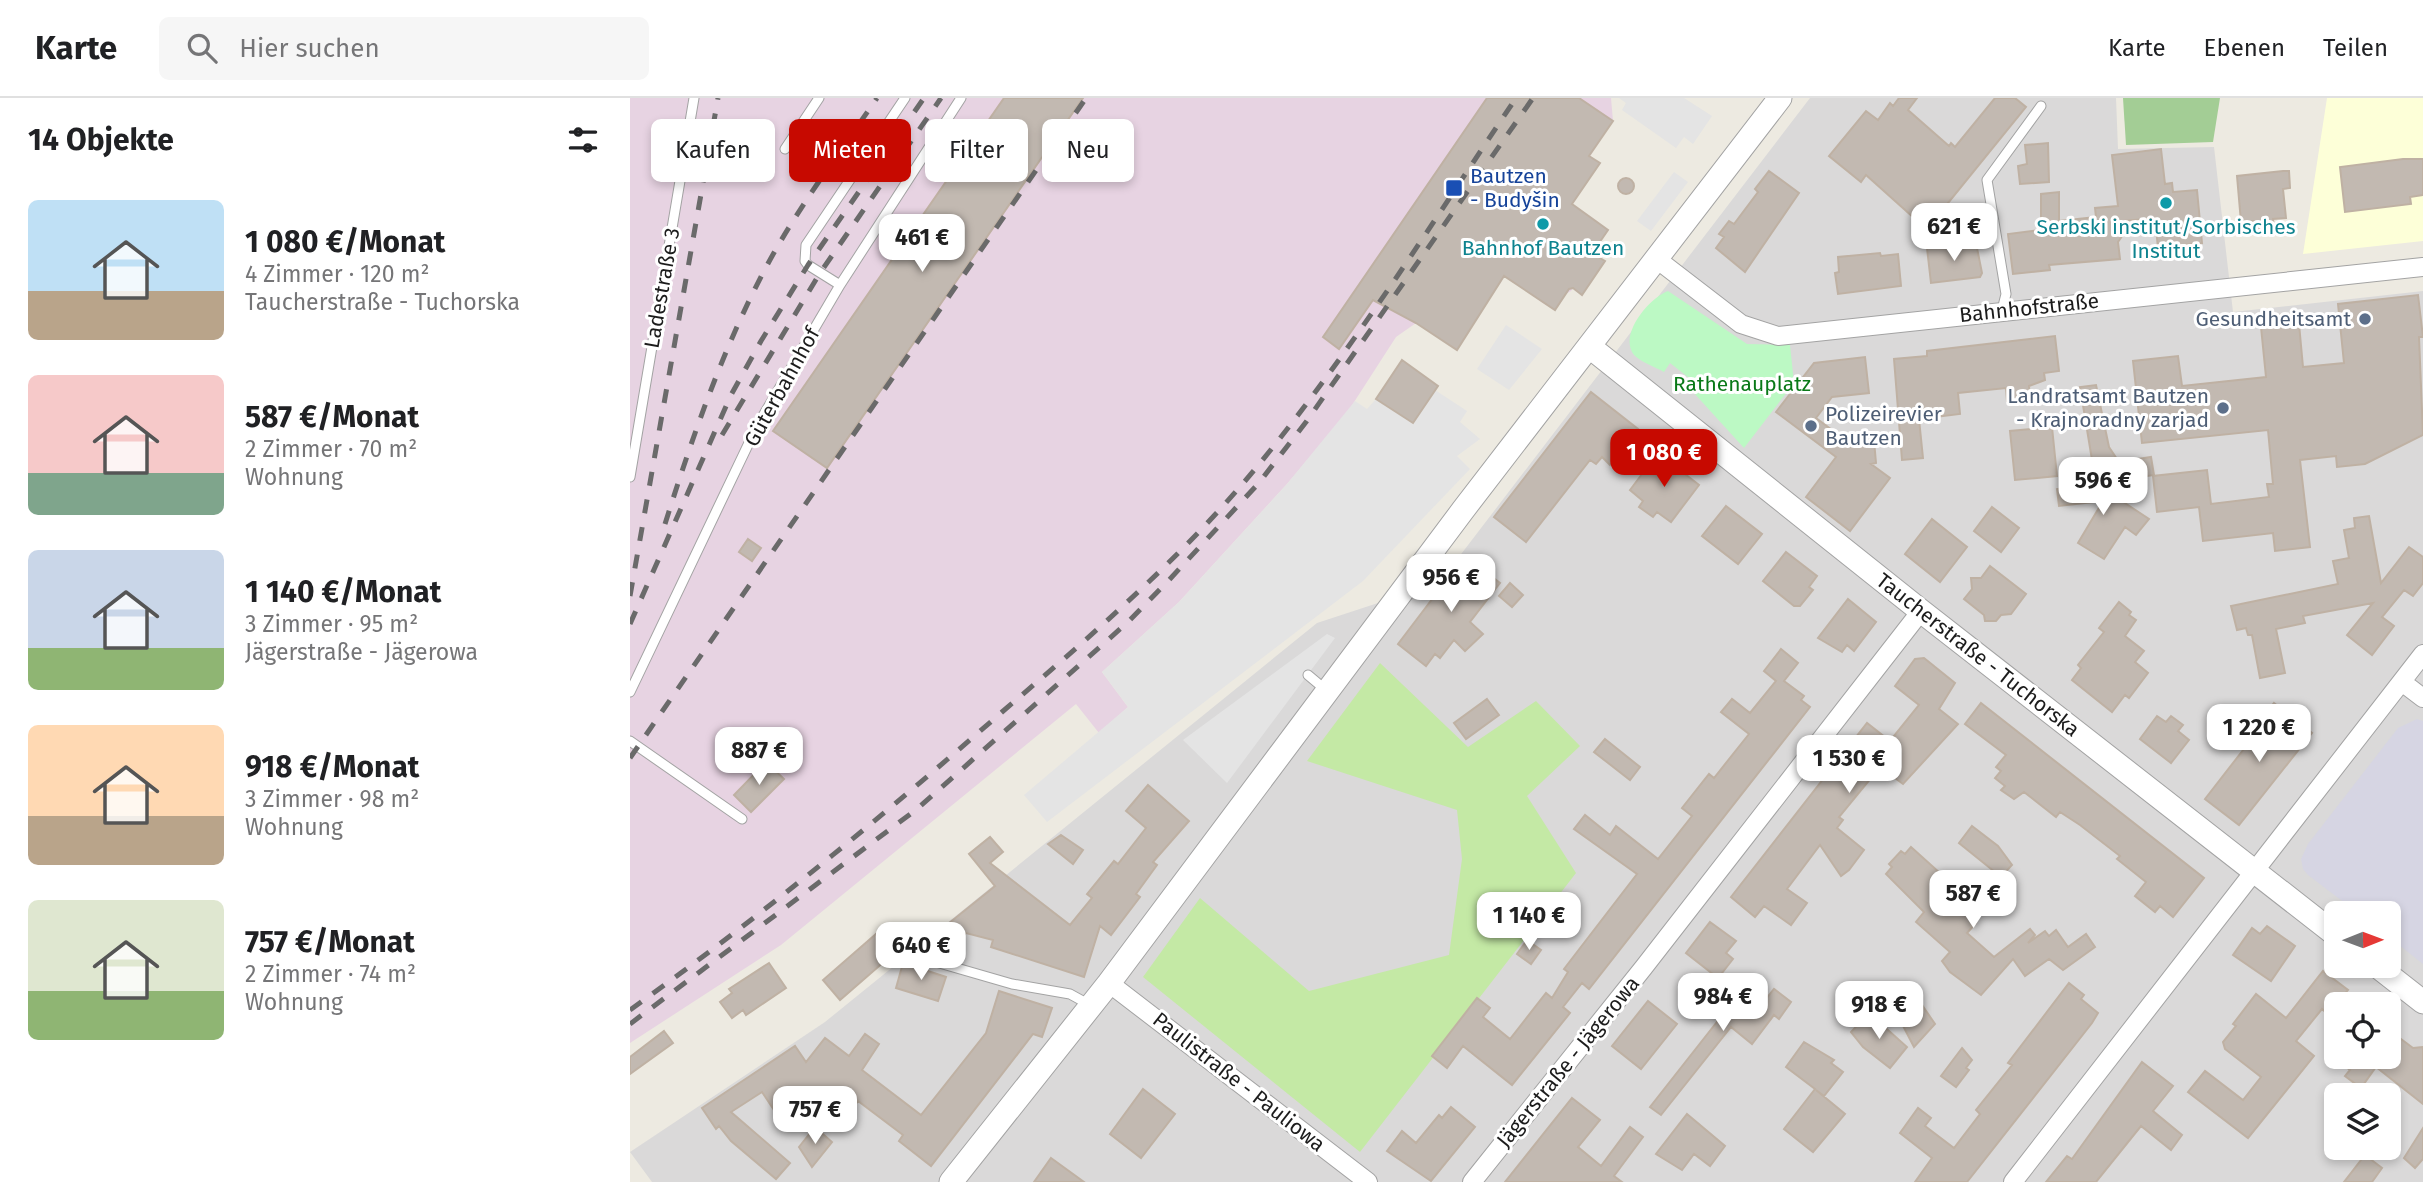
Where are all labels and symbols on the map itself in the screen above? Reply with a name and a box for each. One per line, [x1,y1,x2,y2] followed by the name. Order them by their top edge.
[1470,163,1560,213] place label: Bautzen - Budyšin
[1444,178,1464,198] marker: Bautzen - Budyšin
[2158,195,2174,211] marker: Serbski institut/Sorbisches Institut
[1905,204,2003,263] pin: 621 €
[873,214,971,274] pin: 461 €
[2037,214,2296,264] place label: Serbski institut/Sorbisches Institut
[1535,216,1551,232] marker: Bahnhof Bautzen
[639,226,685,350] street label: Ladestraße 3
[1462,235,1624,261] place label: Bahnhof Bautzen
[1958,288,2100,328] street label: Bahnhofstraße
[2196,306,2351,332] place label: Gesundheitsamt
[2357,311,2373,327] marker: Gesundheitsamt
[739,321,826,451] street label: Güterbahnhof
[1673,371,1811,397] park label: Rathenauplatz
[2007,383,2209,433] place label: Landratsamt Bautzen - Krajnoradny zarjad
[2215,400,2231,416] marker: Landratsamt Bautzen - Krajnoradny zarjad
[1825,401,1942,451] place label: Polizeirevier Bautzen
[1803,418,1819,434] marker: Polizeirevier Bautzen
[1599,430,1729,489] pin: 1 080 €
[2054,458,2152,517] pin: 596 €
[1402,554,1500,614] pin: 956 €
[1871,567,2085,743] street label: Taucherstraße - Tuchorska
[2194,704,2324,764] pin: 1 220 €
[710,728,808,787] pin: 887 €
[1784,736,1914,795] pin: 1 530 €
[1924,870,2022,930] pin: 587 €
[1464,892,1594,952] pin: 1 140 €
[2324,901,2401,978] north arrow
[872,922,970,982] pin: 640 €
[1491,971,1645,1153] street label: Jägerstraße - Jägerowa
[1674,974,1772,1033] pin: 984 €
[1830,982,1928,1041] pin: 918 €
[1148,1007,1330,1157] street label: Paulistraße - Pauliowa
[766,1086,864,1146] pin: 757 €

